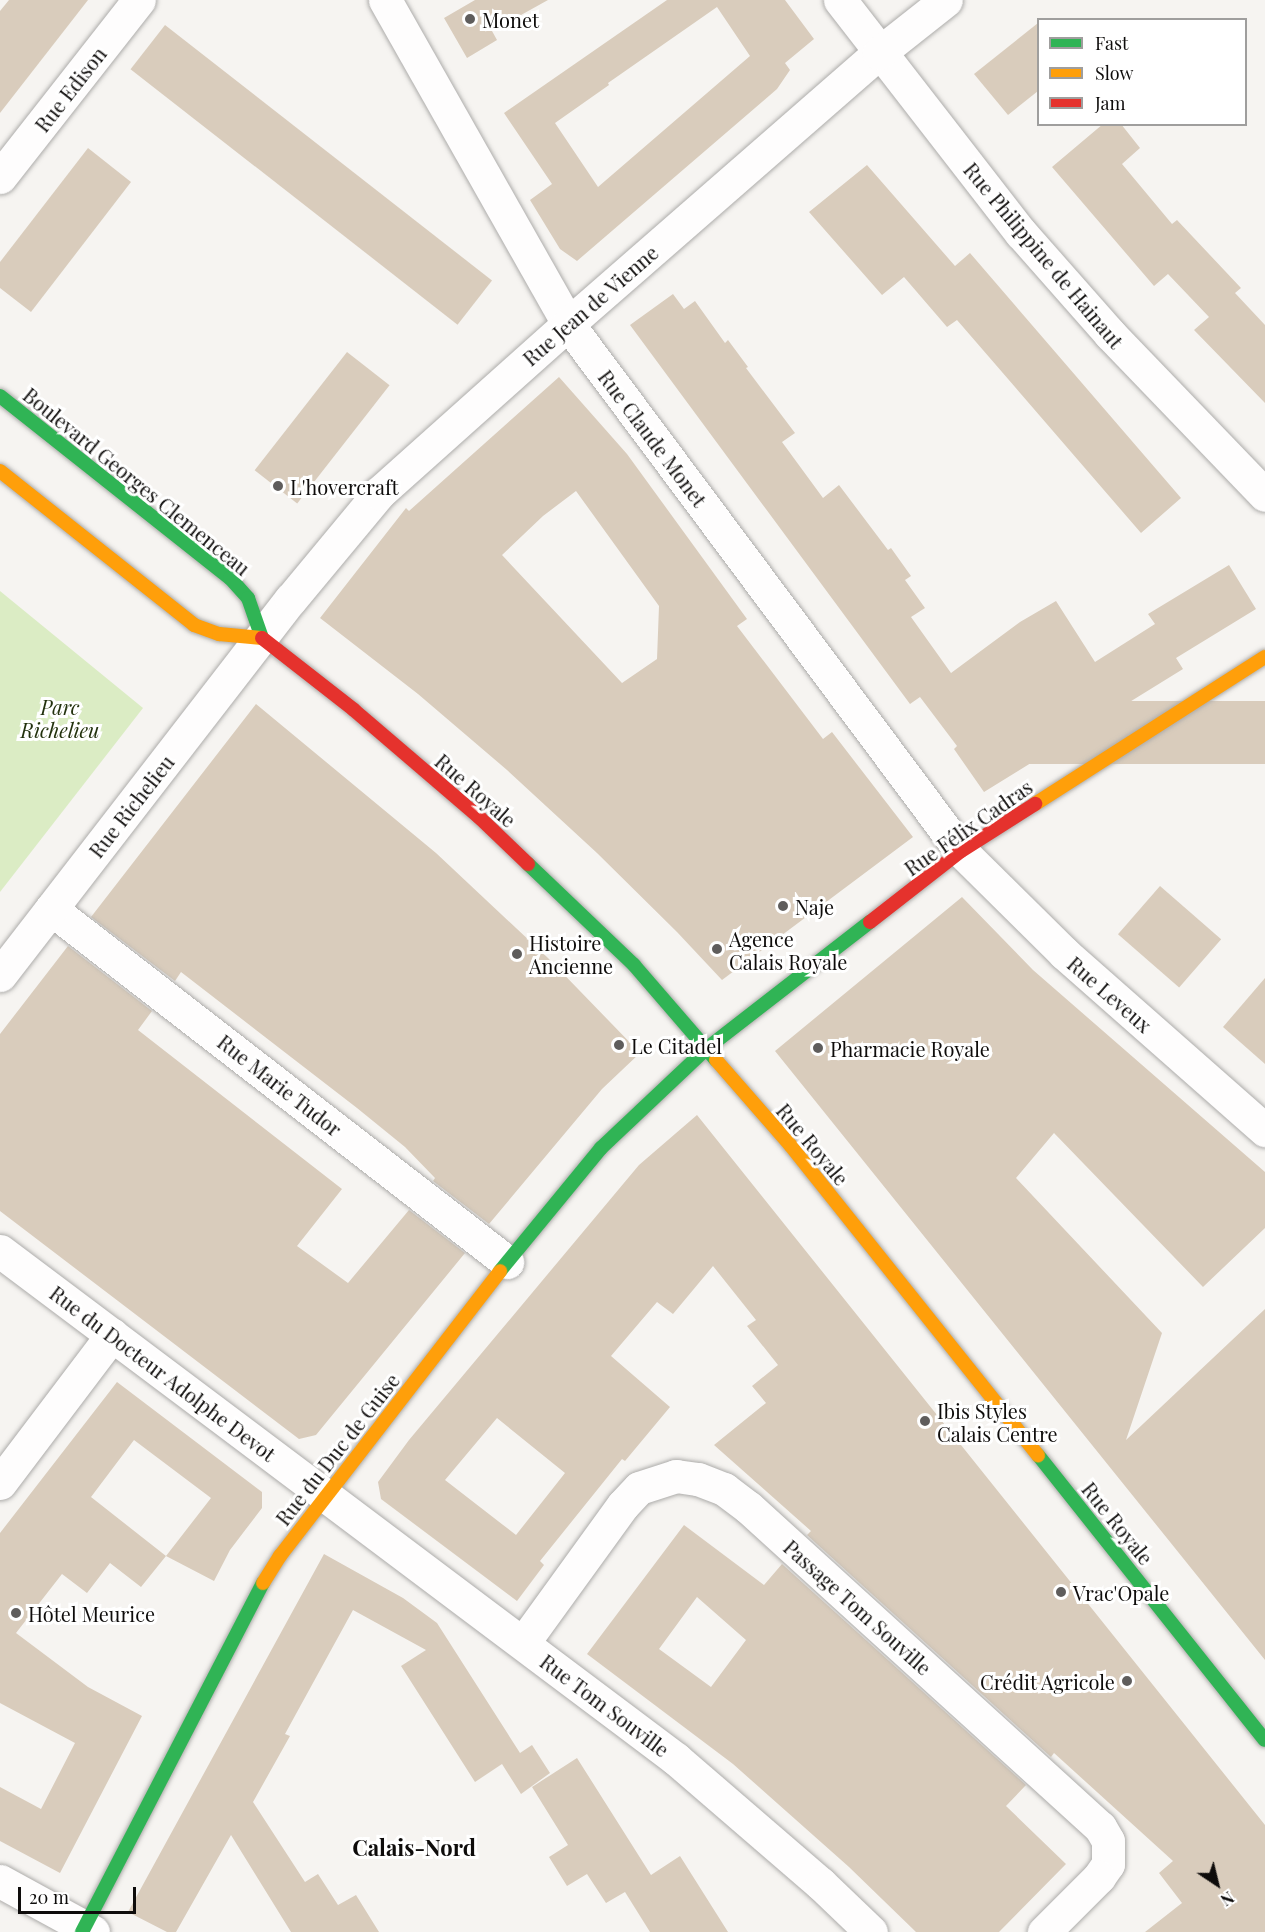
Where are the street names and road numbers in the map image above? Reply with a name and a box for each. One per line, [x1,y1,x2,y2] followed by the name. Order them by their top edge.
[29,42,111,136] street label: Rue Edison
[959,157,1129,353] street label: Rue Philippine de Hainaut
[517,240,663,370] street label: Rue Jean de Vienne
[594,365,712,511] street label: Rue Claude Monet
[19,382,255,580] street label: Boulevard Georges Clemenceau
[431,748,521,832] street label: Rue Royale
[84,750,178,862] street label: Rue Richelieu
[899,774,1037,880] street label: Rue Félix Cadras
[1063,951,1157,1037] street label: Rue Leveux
[213,1029,347,1141] street label: Rue Marie Tudor
[772,1098,854,1190] street label: Rue Royale
[45,1280,281,1466] street label: Rue du Docteur Adolphe Devot
[270,1368,404,1530] street label: Rue du Duc de Guise
[1078,1477,1158,1569] street label: Rue Royale
[779,1534,937,1680] street label: Passage Tom Souville
[536,1649,674,1761] street label: Rue Tom Souville

